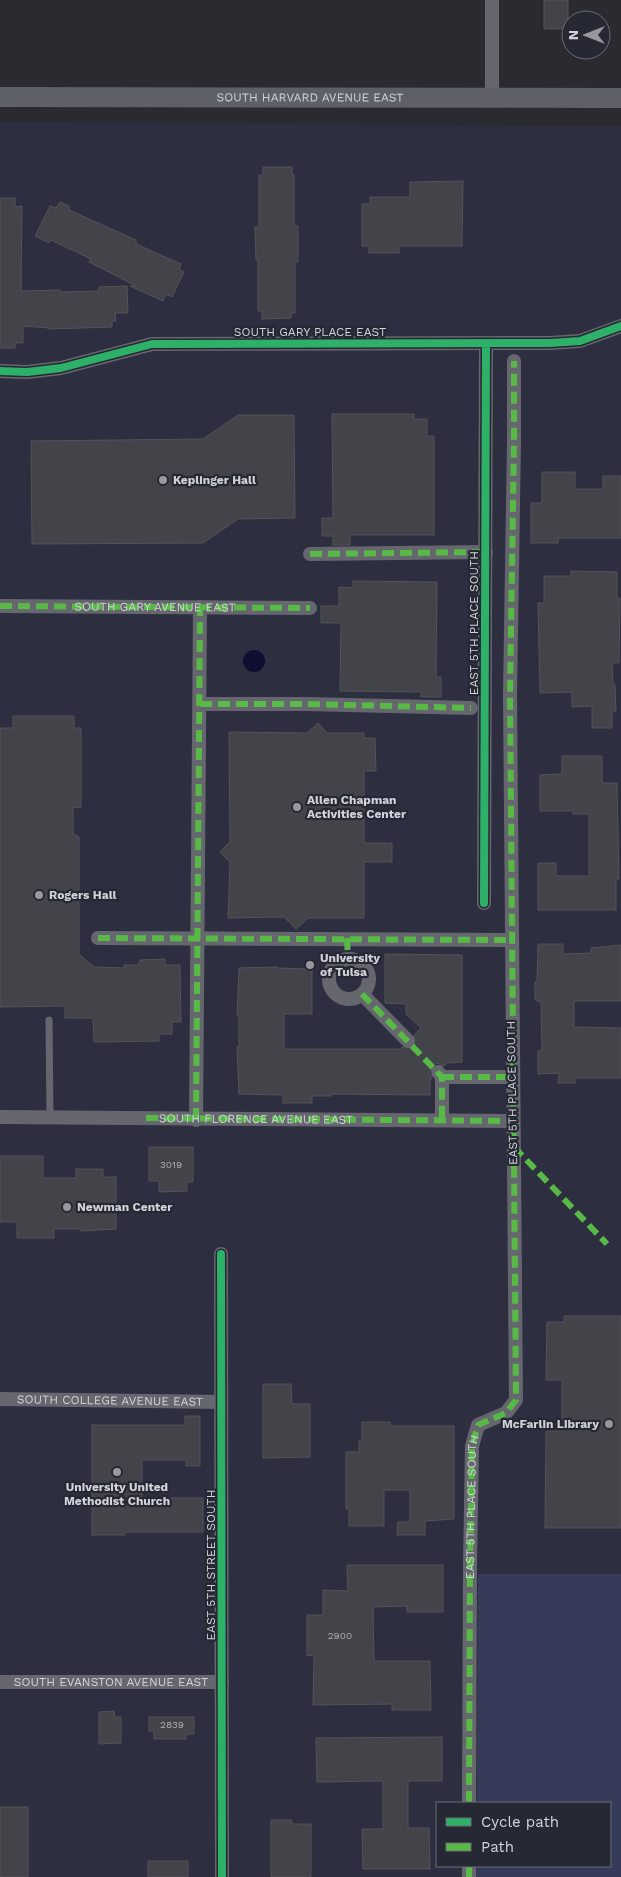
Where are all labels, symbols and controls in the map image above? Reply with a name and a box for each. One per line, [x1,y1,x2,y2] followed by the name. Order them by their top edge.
[561,10,611,60] north arrow
[565,30,581,40] text: N
[217,90,403,105] street label: SOUTH HARVARD AVENUE EAST
[234,325,386,339] street label: SOUTH GARY PLACE EAST
[173,473,256,487] place label: Keplinger Hall
[157,474,169,486] marker: Keplinger Hall
[467,551,481,695] street label: EAST 5TH PLACE SOUTH
[74,599,236,615] street label: SOUTH GARY AVENUE EAST
[307,793,407,821] place label: Allen Chapman Activities Center
[291,801,303,813] marker: Allen Chapman Activities Center
[49,888,117,902] place label: Rogers Hall
[33,889,45,901] marker: Rogers Hall
[320,951,380,979] place label: University of Tulsa
[304,959,316,971] marker: University of Tulsa
[504,1021,520,1165] street label: EAST 5TH PLACE SOUTH
[159,1111,353,1127] street label: SOUTH FLORENCE AVENUE EAST
[160,1159,182,1170] house number: 3019
[77,1200,173,1214] place label: Newman Center
[61,1201,73,1213] marker: Newman Center
[17,1392,203,1409] street label: SOUTH COLLEGE AVENUE EAST
[502,1417,599,1431] place label: McFarlin Library
[603,1418,615,1430] marker: McFarlin Library
[463,1433,482,1579] street label: EAST 5TH PLACE SOUTH
[111,1466,123,1478] marker: University United Methodist Church
[64,1480,170,1508] place label: University United Methodist Church
[204,1489,218,1641] street label: EAST 5TH STREET SOUTH
[328,1630,352,1641] house number: 2900
[14,1675,208,1689] street label: SOUTH EVANSTON AVENUE EAST
[160,1719,184,1730] house number: 2839
[436,1802,611,1867] legend
[481,1813,559,1831] text: Cycle path
[481,1838,514,1856] text: Path

